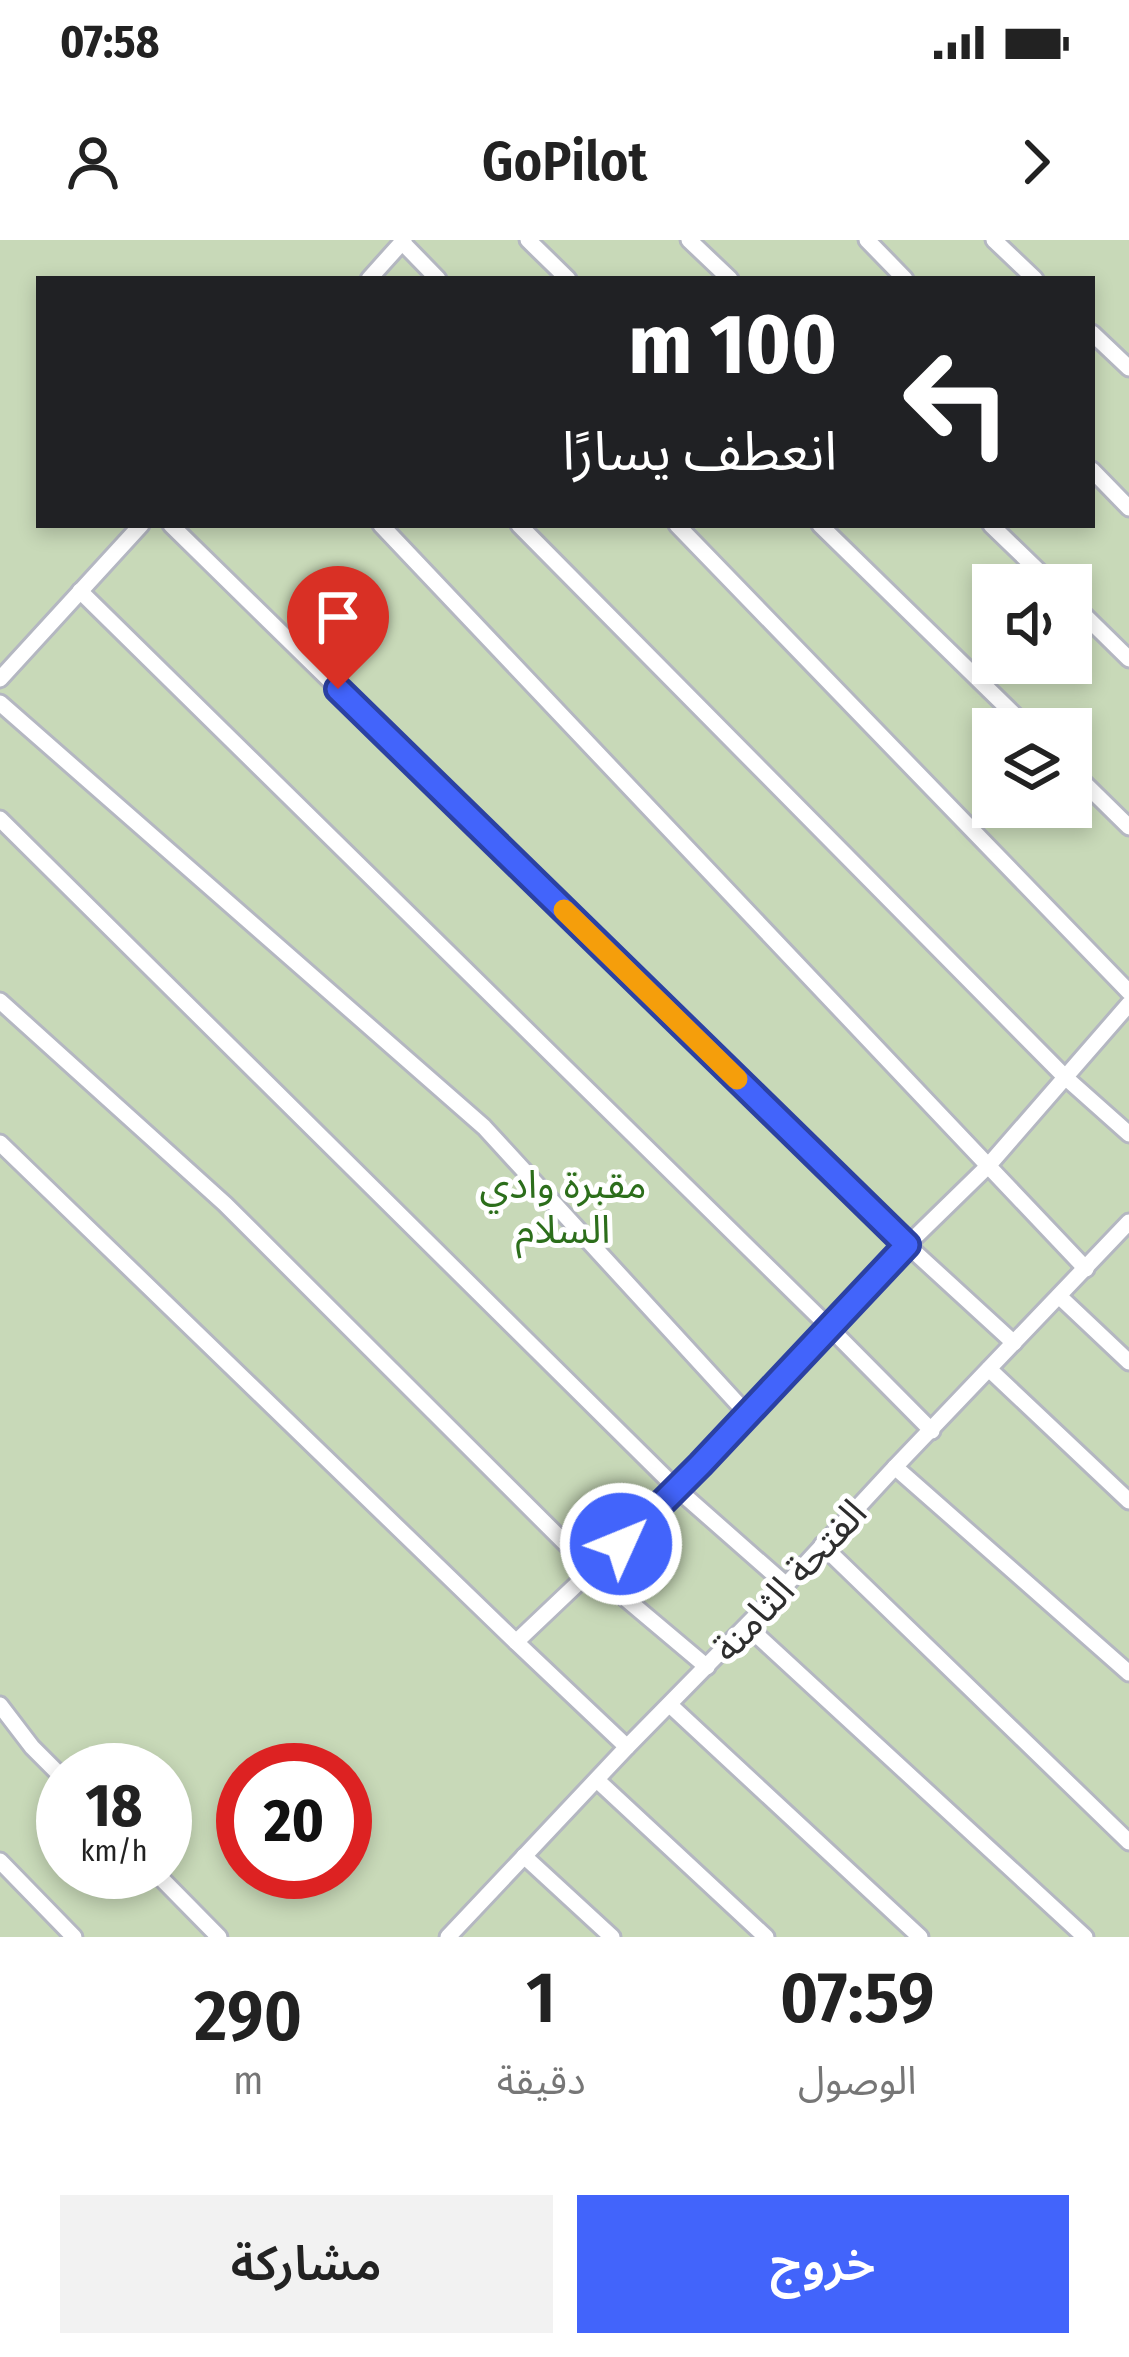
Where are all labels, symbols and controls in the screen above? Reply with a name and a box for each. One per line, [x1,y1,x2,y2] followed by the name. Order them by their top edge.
[60,15,159,69] text: 07:58
[60,129,126,195] icon: person
[1003,129,1069,195] icon: forward
[482,130,647,194] text: GoPilot
[628,294,837,395] text: 100 m
[879,324,1035,480] icon: left
[562,420,837,484] text: انعطف يسارًا
[972,564,1092,828] map controls
[972,564,1092,684] button: sound
[287,566,389,689] pin
[305,584,371,650] icon: arrive
[972,708,1092,828] button: layers
[480,1162,646,1259] park label: مقبرة وادي السلام
[558,1481,684,1607] position arrow
[703,1490,876,1671] street label: الفتحة الثامنة
[216,1743,372,1899] speed limit sign: 20
[85,1770,143,1842] text: 18
[81,1833,147,1869] text: km/h
[526,1955,556,2041] text: 1
[780,1955,935,2041] text: 07:59
[194,1973,302,2059] text: 290
[233,2058,263,2104] text: m
[497,2058,586,2104] text: دقيقة
[798,2058,917,2104] text: الوصول
[60,2195,553,2333] button: مشاركة
[577,2195,1069,2333] button: خروج

